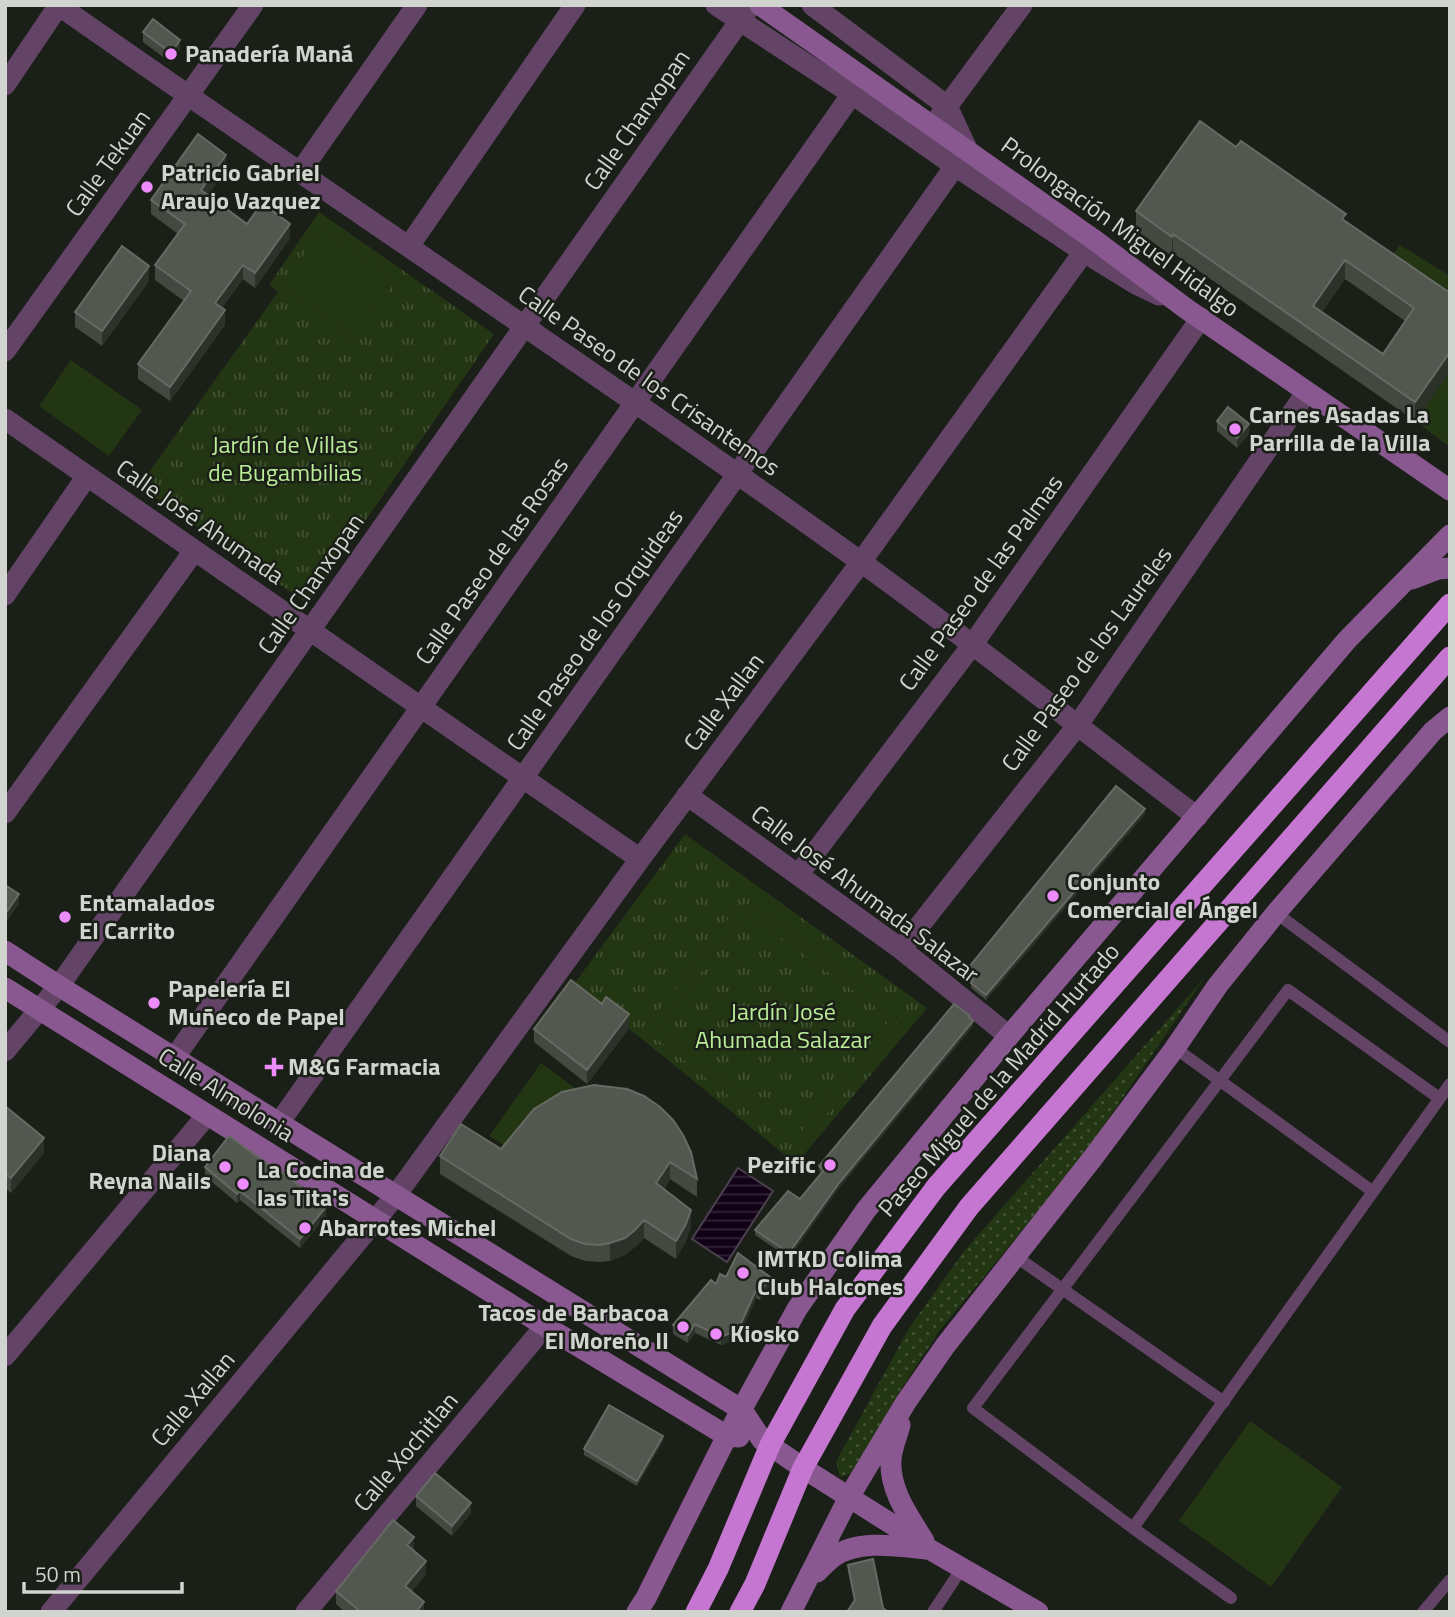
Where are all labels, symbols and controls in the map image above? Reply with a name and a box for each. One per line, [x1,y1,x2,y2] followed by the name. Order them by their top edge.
[185,35,353,71] place label: Panadería Maná
[574,41,698,197] street label: Calle Chanxopan
[163,46,179,62] marker: Panadería Maná
[56,101,159,224] street label: Calle Tekuan
[994,127,1247,325] street label: Prolongación Miguel Hidalgo
[161,154,321,218] place label: Patricio Gabriel Araujo Vazquez
[139,179,155,195] marker: Patricio Gabriel Araujo Vazquez
[511,276,788,485] street label: Calle Paseo de los Crisantemos
[1249,396,1430,460] place label: Carnes Asadas La Parrilla de la Villa
[1227,421,1243,437] marker: Carnes Asadas La Parrilla de la Villa
[208,426,362,490] park label: Jardín de Villas de Bugambilias
[406,449,577,672] street label: Calle Paseo de las Rosas
[109,450,292,593] street label: Calle José Ahumada
[889,467,1071,698] street label: Calle Paseo de las Palmas
[497,501,692,758] street label: Calle Paseo de los Orquideas
[248,505,372,661] street label: Calle Chanxopan
[992,538,1180,779] street label: Calle Paseo de los Laureles
[674,645,772,758] street label: Calle Xallan
[744,795,987,991] street label: Calle José Ahumada Salazar
[1067,863,1258,927] place label: Conjunto Comercial el Ángel
[79,884,215,948] place label: Entamalados El Carrito
[1045,888,1061,904] marker: Conjunto Comercial el Ángel
[57,909,73,925] marker: Entamalados El Carrito
[869,934,1128,1224] street label: Paseo Miguel de la Madrid Hurtado
[168,970,345,1034] place label: Papelería El Muñeco de Papel
[695,993,871,1057] park label: Jardín José Ahumada Salazar
[146,995,162,1011] marker: Papelería El Muñeco de Papel
[151,1038,302,1150] street label: Calle Almolonia
[288,1048,440,1084] place label: M&G Farmacia
[266,1059,282,1075] marker: M&G Farmacia
[89,1134,211,1198] place label: Diana Reyna Nails
[747,1146,816,1182] place label: Pezific
[257,1151,385,1215] place label: La Cocina de las Tita's
[822,1157,838,1173] marker: Pezific
[217,1159,233,1175] marker: Diana Reyna Nails
[235,1176,251,1192] marker: La Cocina de las Tita's
[319,1209,496,1245] place label: Abarrotes Michel
[297,1220,313,1236] marker: Abarrotes Michel
[757,1240,903,1304] place label: IMTKD Colima Club Halcones
[735,1265,751,1281] marker: IMTKD Colima Club Halcones
[478,1294,669,1358] place label: Tacos de Barbacoa El Moreño II
[730,1315,799,1351] place label: Kiosko
[675,1319,691,1335] marker: Tacos de Barbacoa El Moreño II
[708,1326,724,1342] marker: Kiosko
[141,1343,243,1454] street label: Calle Xallan
[344,1384,466,1519] street label: Calle Xochitlan
[24,1550,182,1594] scale bar
[35,1558,81,1590] text: 50 m

